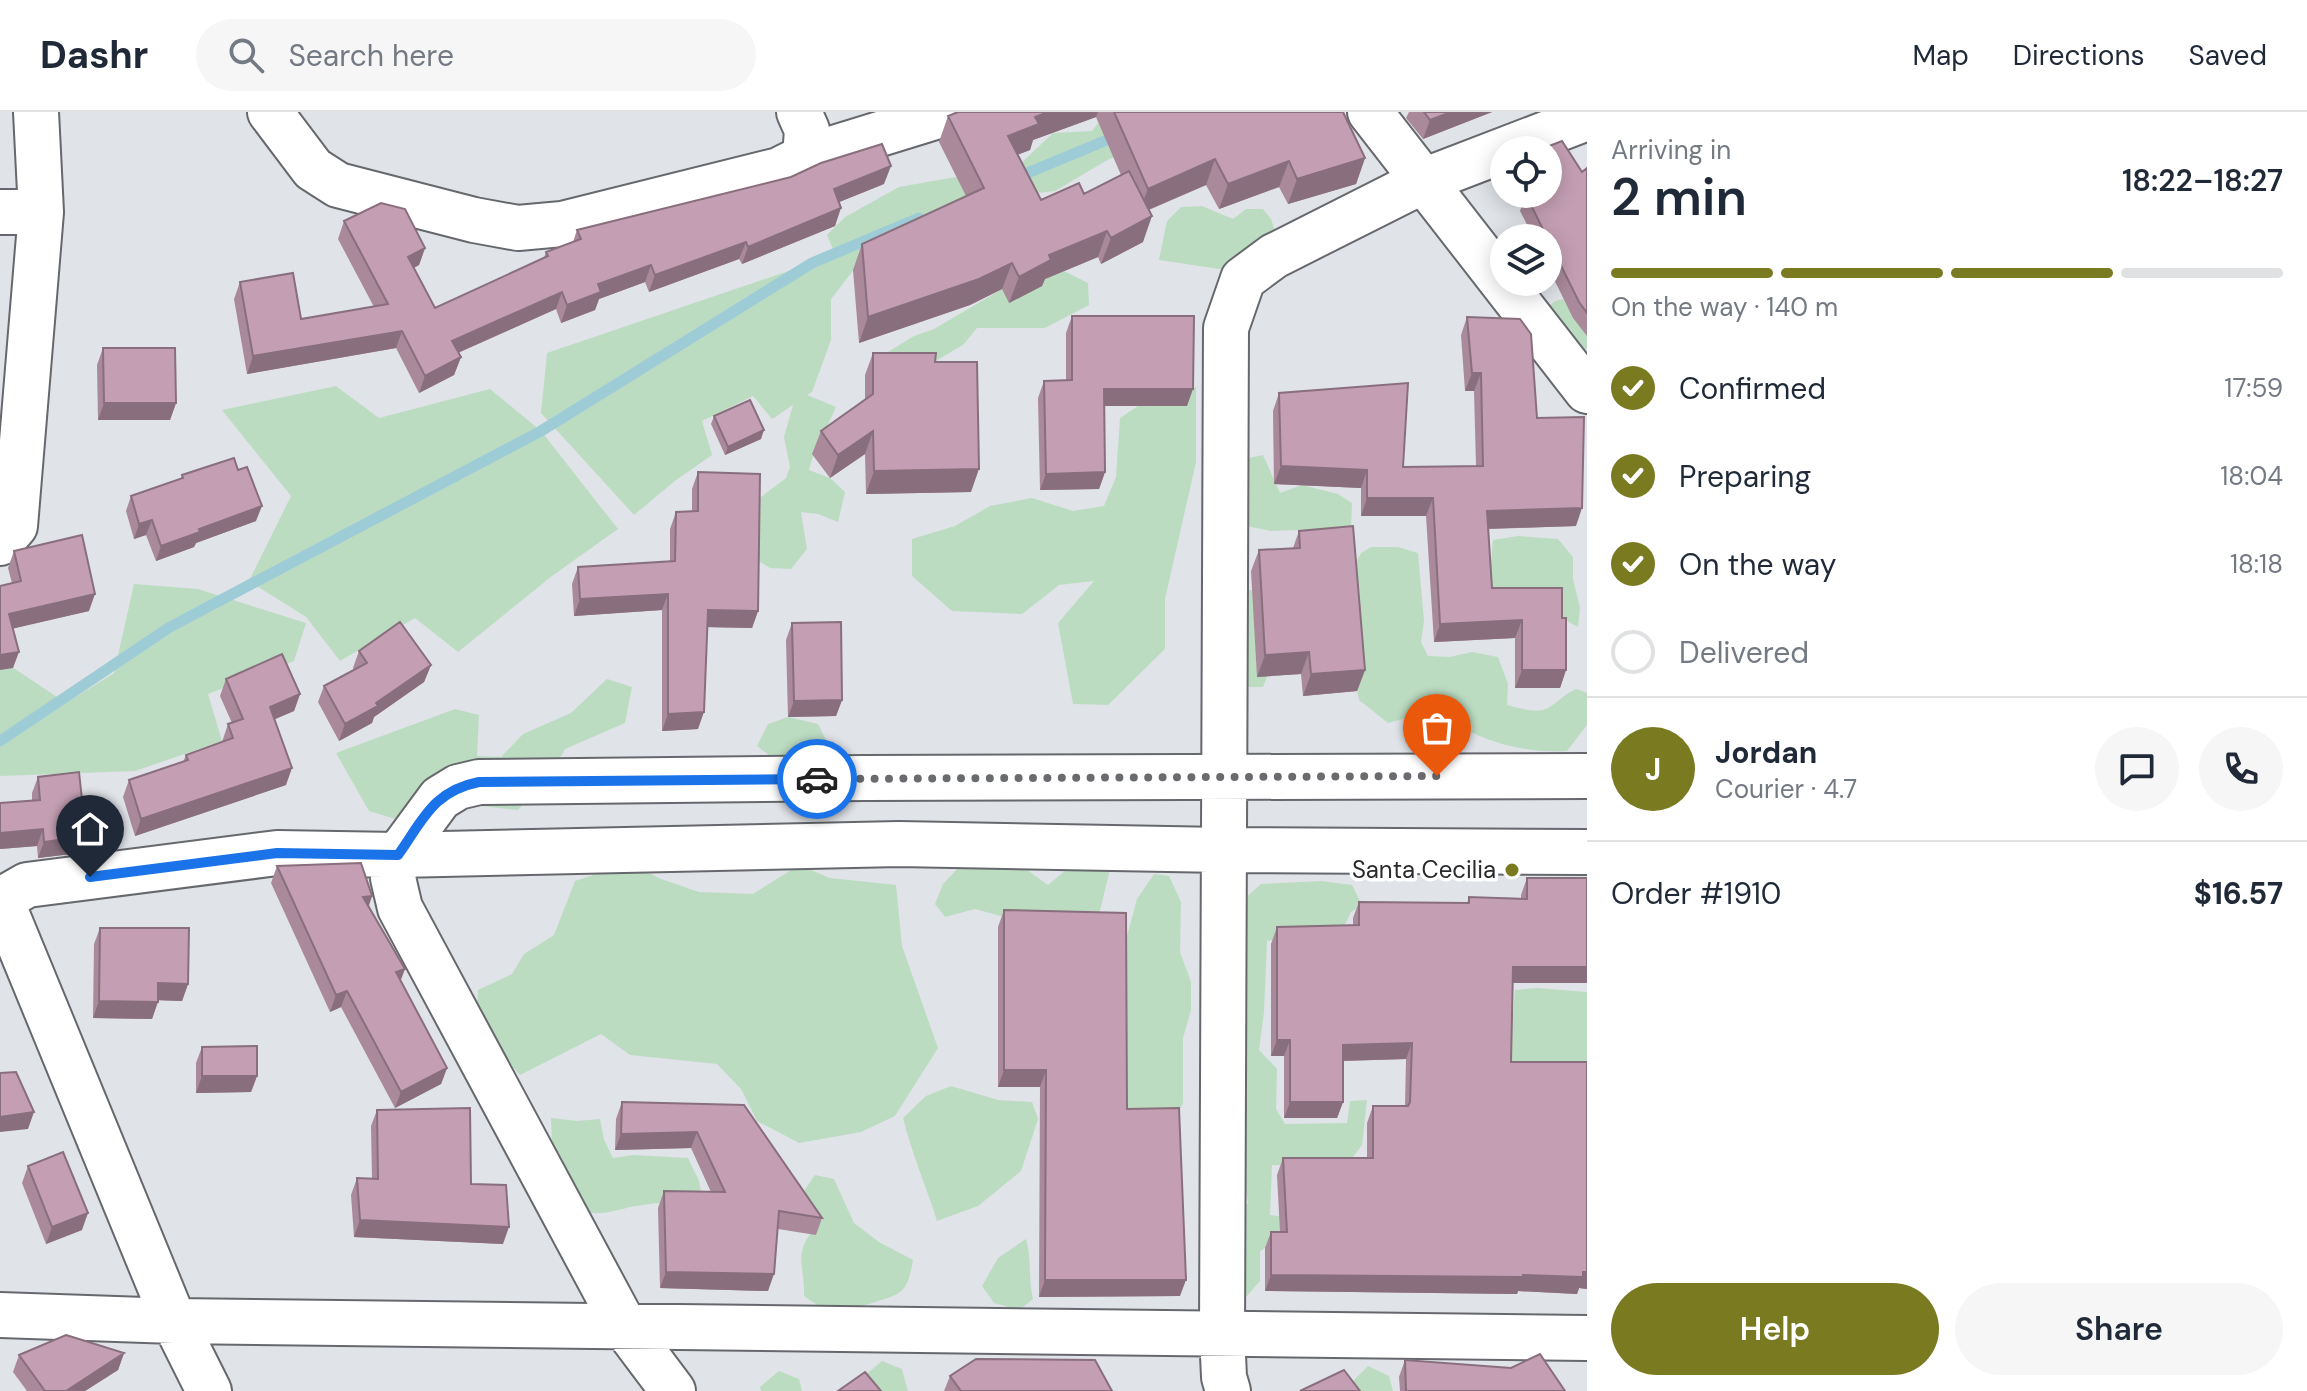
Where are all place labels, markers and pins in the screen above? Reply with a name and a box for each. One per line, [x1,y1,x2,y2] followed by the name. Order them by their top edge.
[1403,694,1471,776] pin
[56,795,124,877] pin
[1352,854,1496,885] place label: Santa Cecilia
[1503,861,1521,879] marker: Santa Cecilia

